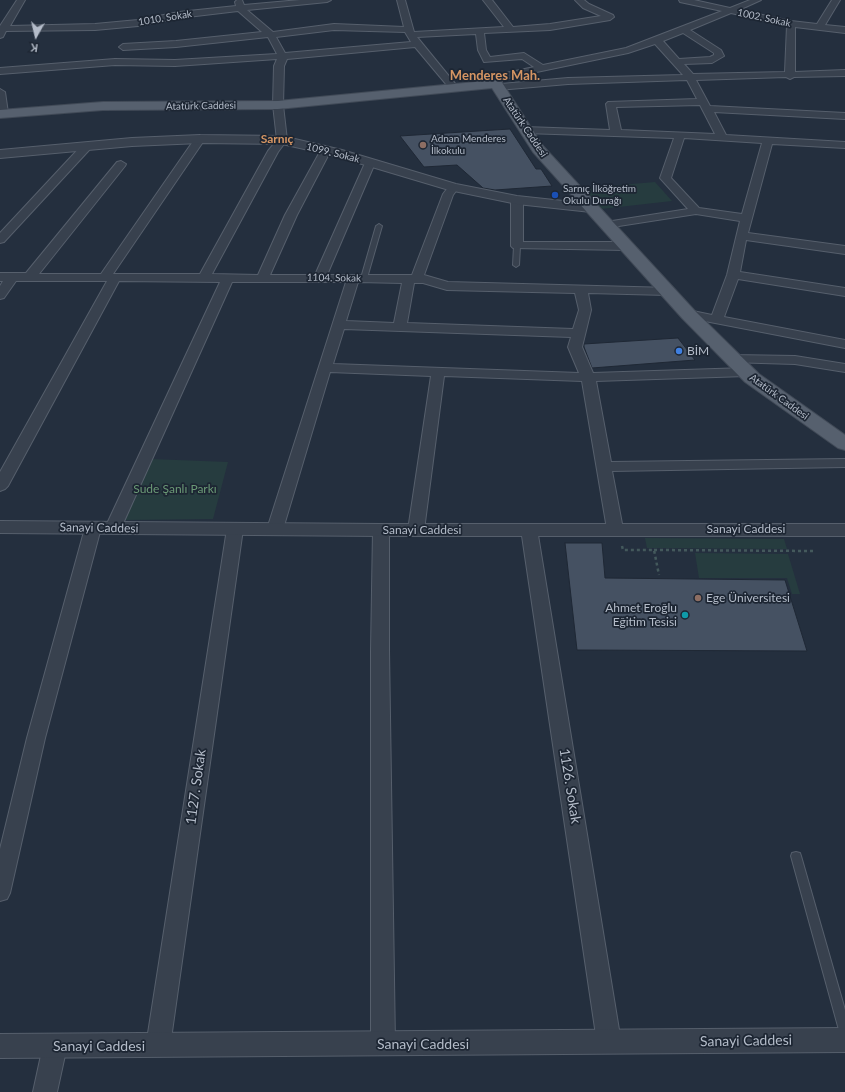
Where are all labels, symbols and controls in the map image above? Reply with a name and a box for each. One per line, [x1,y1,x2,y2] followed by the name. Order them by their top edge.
[736,6,792,30] street label: 1002. Sokak
[137,8,193,28] street label: 1010. Sokak
[16,16,56,56] north arrow
[30,41,39,55] text: K
[450,68,540,84] district label: Menderes Mah.
[500,95,550,159] street label: Atatürk Caddesi
[166,99,236,113] street label: Atatürk Caddesi
[261,132,293,146] district label: Sarnıç
[431,133,506,156] place label: Adnan Menderes İlkokulu
[418,140,428,150] marker: Adnan Menderes İlkokulu
[305,141,361,165] street label: 1099. Sokak
[563,183,636,206] place label: Sarnıç İlköğretim Okulu Durağı
[550,190,560,200] marker: Sarnıç İlköğretim Okulu Durağı
[307,272,361,284] street label: 1104. Sokak
[687,344,709,358] place label: BİM
[674,346,684,356] marker: BİM
[747,371,811,423] street label: Atatürk Caddesi
[133,482,217,496] park label: Sude Şanlı Parkı
[59,520,139,536] street label: Sanayi Caddesi
[707,522,785,536] street label: Sanayi Caddesi
[383,523,461,537] street label: Sanayi Caddesi
[706,591,790,605] place label: Ege Üniversitesi
[693,593,703,603] marker: Ege Üniversitesi
[605,601,677,629] place label: Ahmet Eroğlu Eğitim Tesisi
[680,610,690,620] marker: Ahmet Eroğlu Eğitim Tesisi
[556,747,584,825] street label: 1126. Sokak
[182,748,210,826] street label: 1127. Sokak
[700,1032,792,1050] street label: Sanayi Caddesi
[377,1036,469,1052] street label: Sanayi Caddesi
[53,1038,145,1054] street label: Sanayi Caddesi

